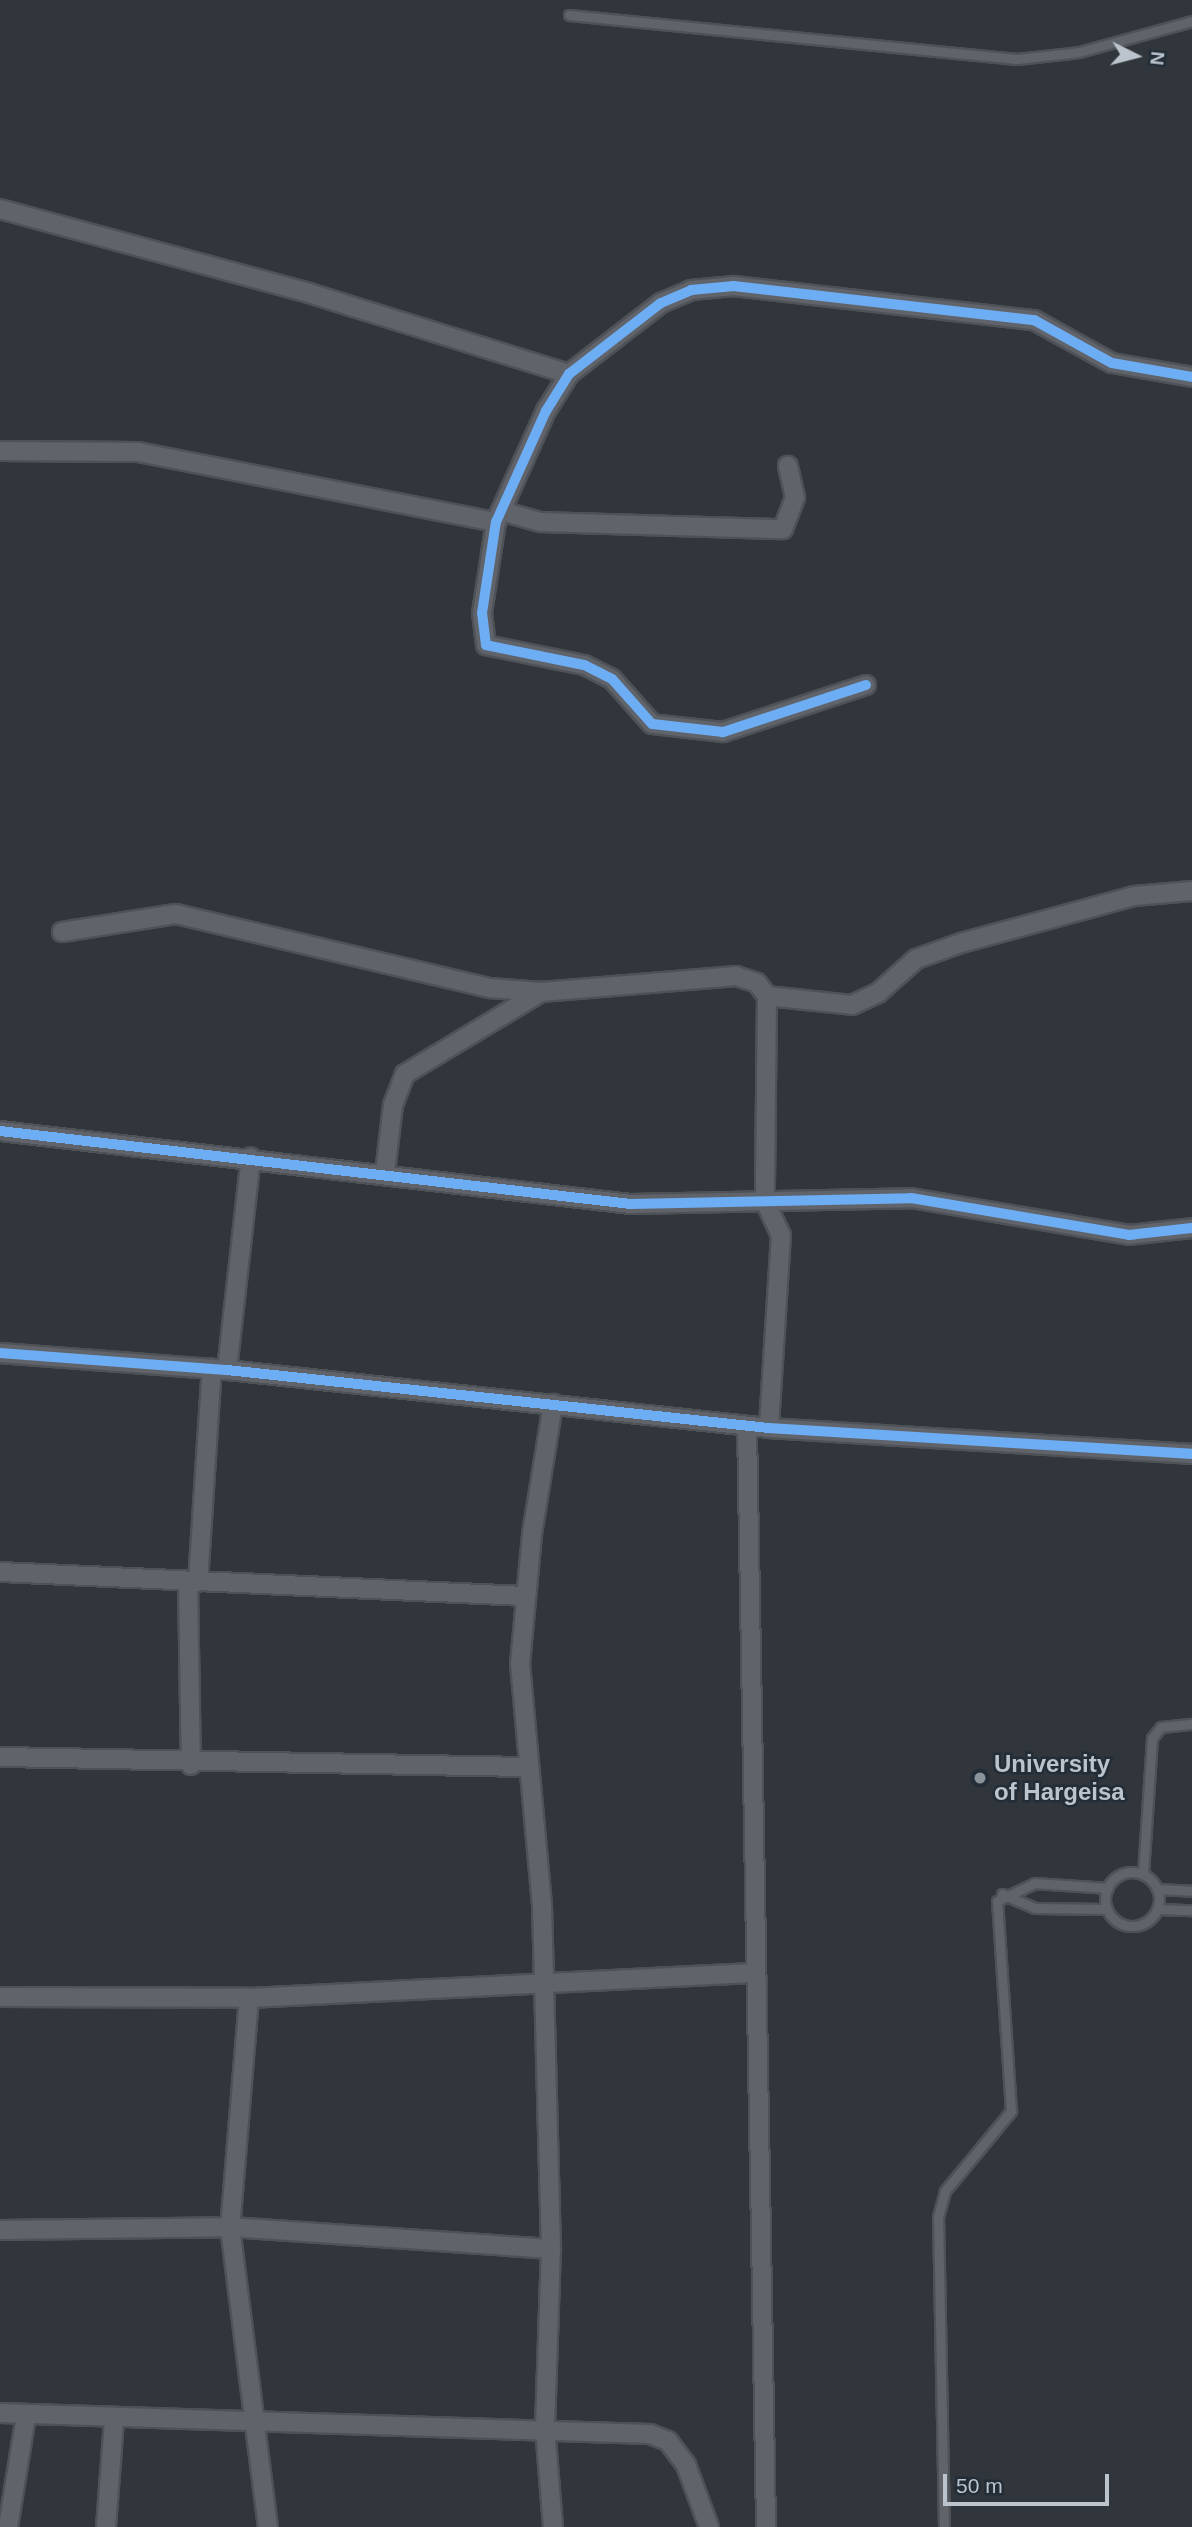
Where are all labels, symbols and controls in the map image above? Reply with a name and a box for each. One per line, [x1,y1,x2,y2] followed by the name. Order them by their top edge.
[1101,21,1171,91] north arrow
[1146,50,1169,66] text: N
[994,1750,1125,1806] place label: University of Hargeisa
[972,1770,988,1786] marker: University of Hargeisa
[947,2460,1113,2504] scale bar
[956,2474,1003,2497] text: 50 m

